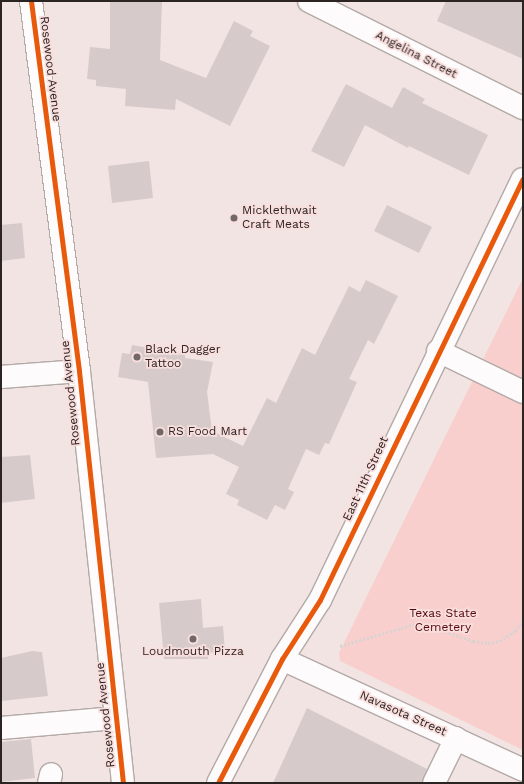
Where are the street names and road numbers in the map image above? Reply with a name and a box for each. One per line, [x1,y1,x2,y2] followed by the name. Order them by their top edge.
[36,15,64,123] street label: Rosewood Avenue
[373,28,459,82] street label: Angelina Street
[58,339,84,447] street label: Rosewood Avenue
[340,434,392,524] street label: East 11th Street
[93,661,119,769] street label: Rosewood Avenue
[357,688,449,740] street label: Navasota Street

